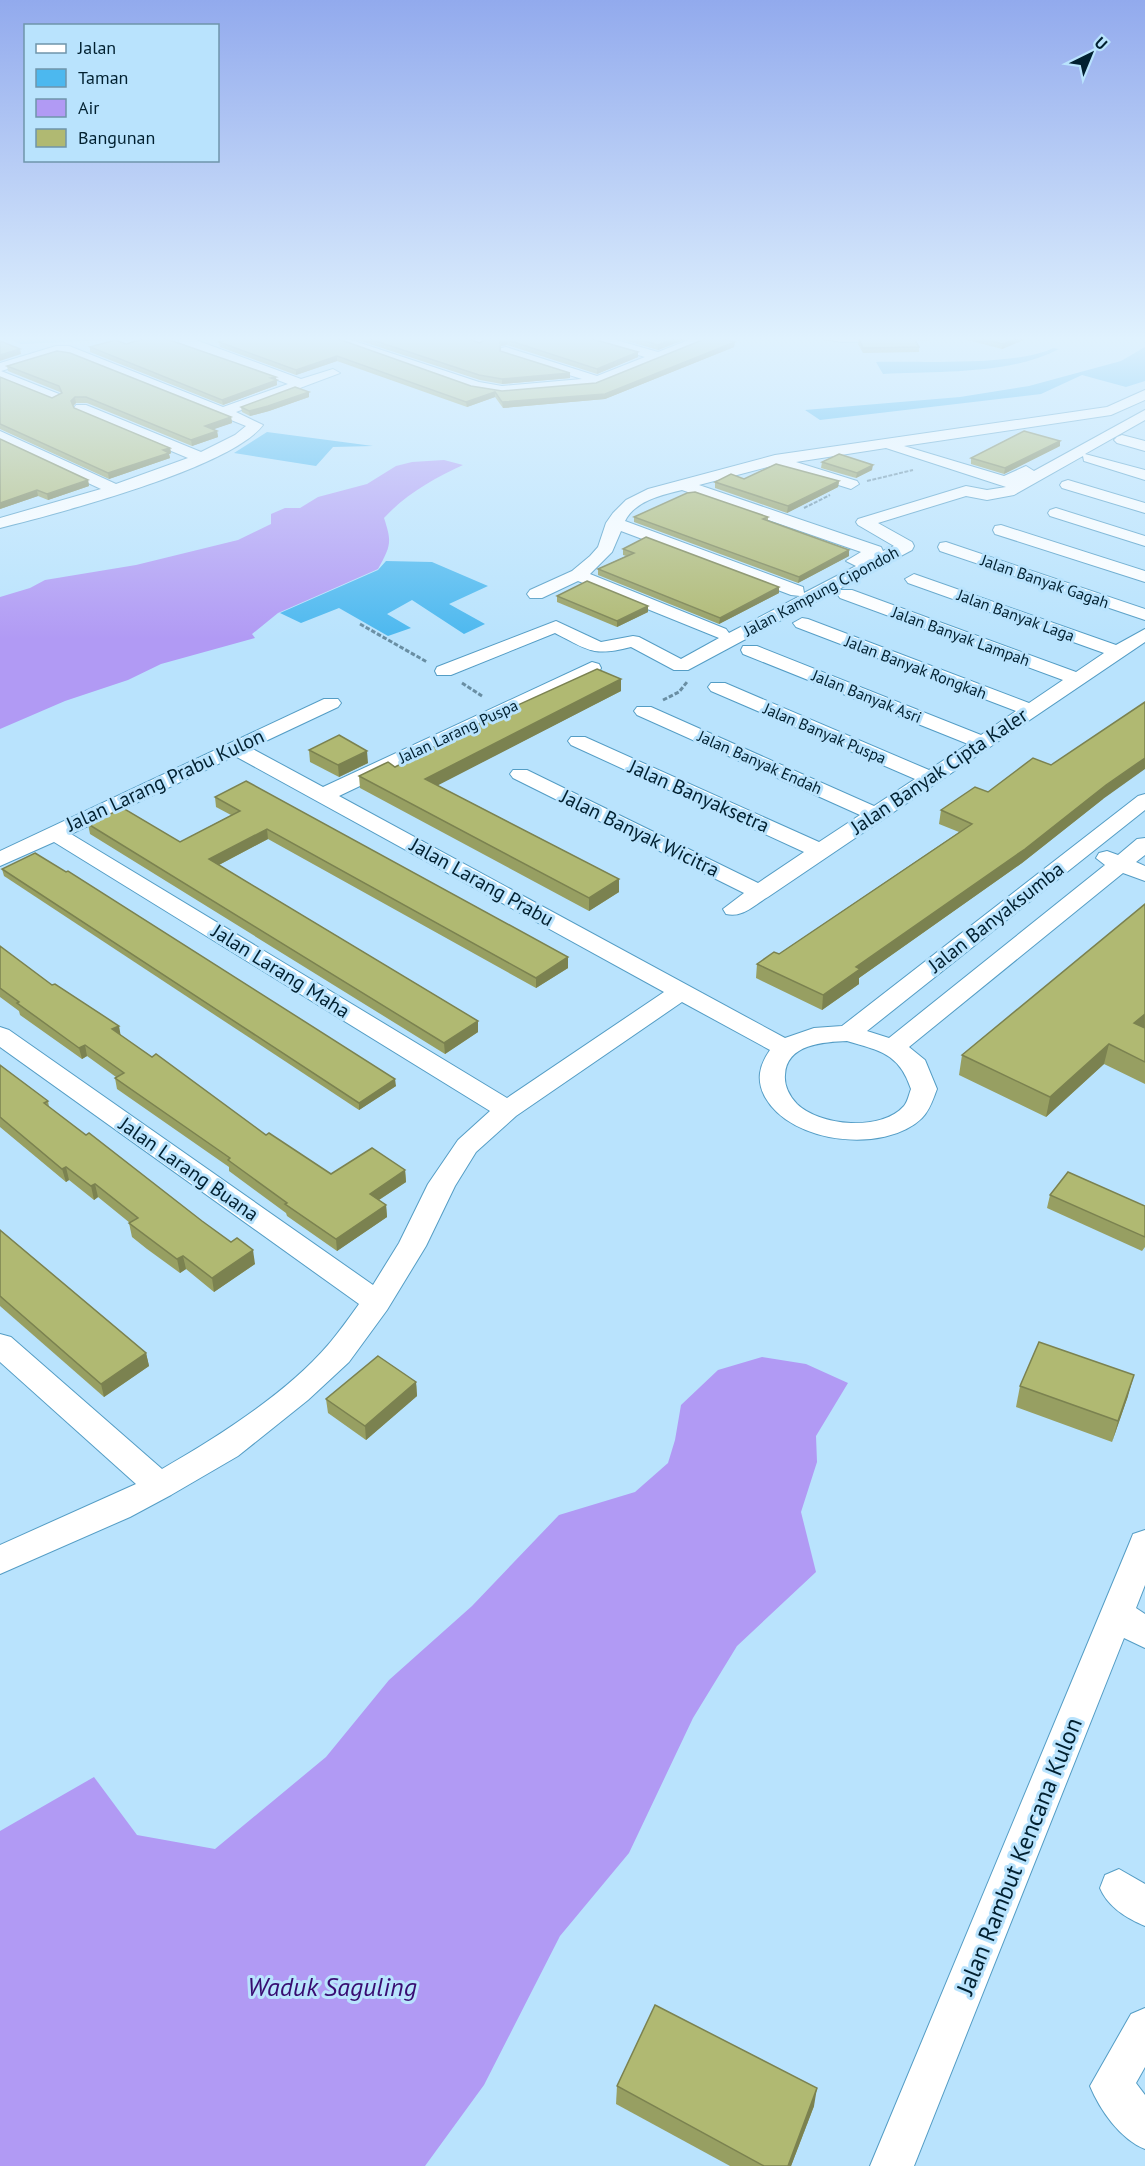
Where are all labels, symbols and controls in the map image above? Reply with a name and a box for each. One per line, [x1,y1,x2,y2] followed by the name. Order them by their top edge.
[24,24,219,162] legend
[1061,24,1121,84] north arrow
[1091,32,1112,54] text: U
[77,36,116,59] text: Jalan
[78,66,128,89] text: Taman
[78,96,99,119] text: Air
[78,126,155,149] text: Bangunan
[739,542,902,641] street label: Jalan Kampung Cipondoh
[977,549,1112,612] street label: Jalan Banyak Gagah
[954,584,1077,646] street label: Jalan Banyak Laga
[888,601,1033,670] street label: Jalan Banyak Lampah
[841,630,990,703] street label: Jalan Banyak Rongkah
[808,665,925,727] street label: Jalan Banyak Asri
[394,695,521,768] street label: Jalan Larang Puspa
[760,698,889,768] street label: Jalan Banyak Puspa
[845,702,1033,840] street label: Jalan Banyak Cipta Kaler
[61,723,268,838] street label: Jalan Larang Prabu Kulon
[694,725,825,798] street label: Jalan Banyak Endah
[624,753,773,839] street label: Jalan Banyaksetra
[556,783,724,883] street label: Jalan Banyak Wicitra
[405,831,558,932] street label: Jalan Larang Prabu
[922,856,1069,979] street label: Jalan Banyaksumba
[206,918,355,1024] street label: Jalan Larang Maha
[113,1111,264,1227] street label: Jalan Larang Buana
[949,1713,1089,2000] street label: Jalan Rambut Kencana Kulon
[247,1970,417,2003] water label: Waduk Saguling

